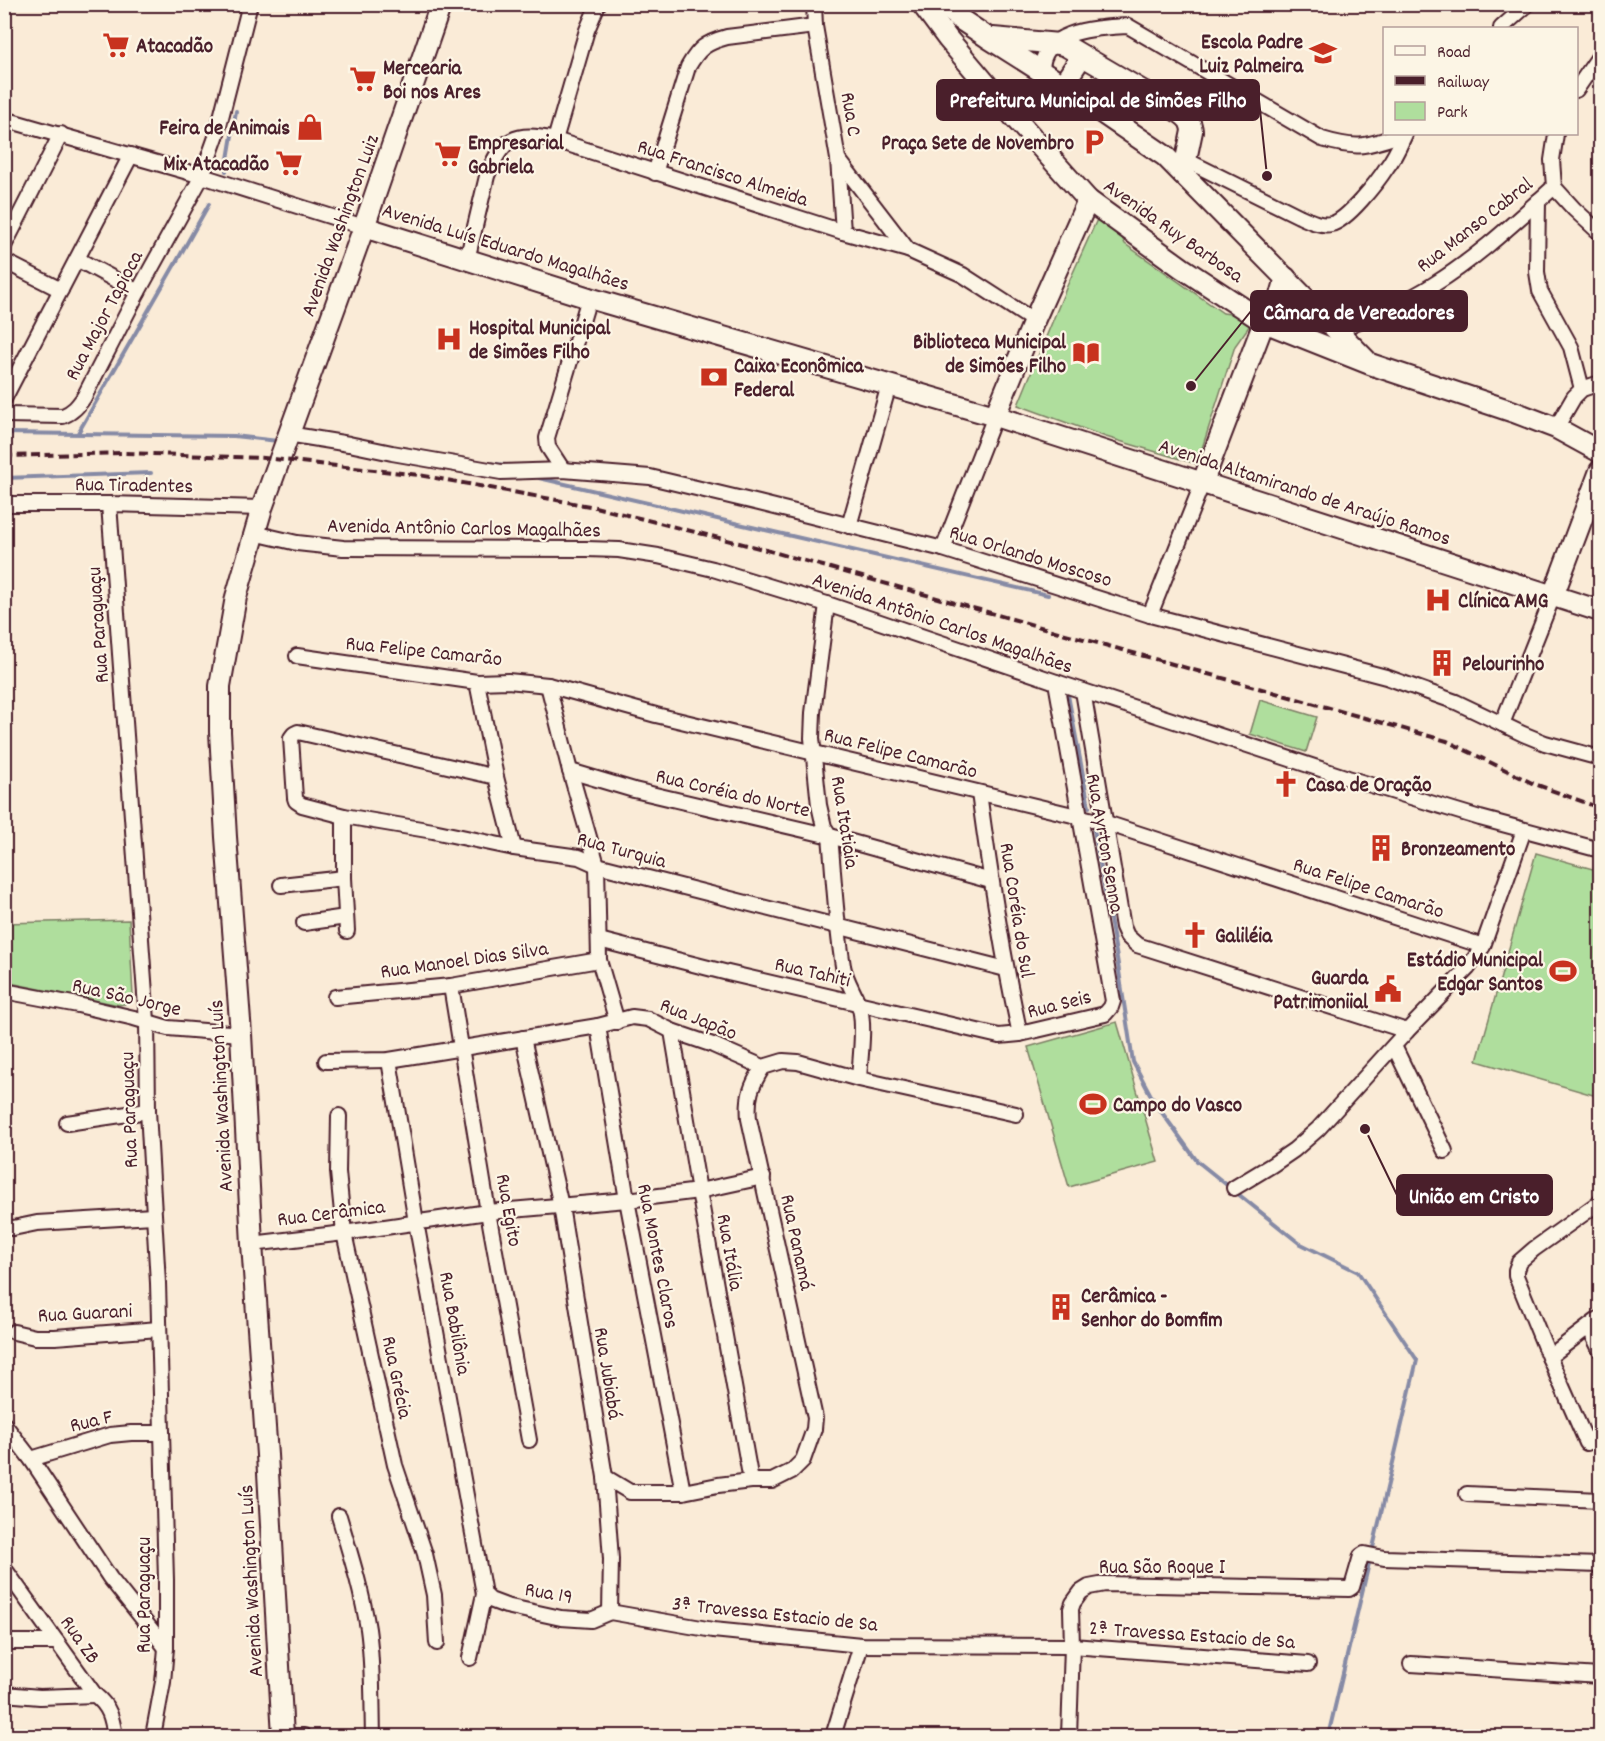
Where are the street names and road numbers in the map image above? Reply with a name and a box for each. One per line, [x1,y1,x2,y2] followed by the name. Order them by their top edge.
[831,90,867,139] street label: Rua C
[295,131,389,321] street label: Avenida Washington Luiz
[633,133,812,217] street label: Rua Francisco Almeida
[1411,171,1541,282] street label: Rua Manso Cabral
[1096,173,1249,293] street label: Avenida Ruy Barbosa
[378,197,632,301] street label: Avenida Luís Eduardo Magalhães
[59,245,153,387] street label: Rua Major Tapioca
[1154,432,1454,555] street label: Avenida Altamirando de Araújo Ramos
[74,471,193,503] street label: Rua Tiradentes
[327,513,601,547] street label: Avenida Antônio Carlos Magalhães
[945,519,1115,597] street label: Rua Orlando Moscoso
[81,566,119,684] street label: Rua Paraguaçu
[808,566,1076,684] street label: Avenida Antônio Carlos Magalhães
[344,630,503,676] street label: Rua Felipe Camarão
[820,721,980,788] street label: Rua Felipe Camarão
[652,763,812,827] street label: Rua Coréia do Norte
[1076,771,1130,917] street label: Rua Ayrton Senna
[821,774,865,872] street label: Rua Itatiaia
[573,826,670,878] street label: Rua Turquia
[990,841,1041,980] street label: Rua Coréia do Sul
[1289,851,1447,928] street label: Rua Felipe Camarão
[379,935,551,989] street label: Rua Manoel Dias Silva
[771,951,853,997] street label: Rua Tahiti
[69,972,184,1026] street label: Rua São Jorge
[1025,983,1095,1028] street label: Rua Seis
[655,992,741,1050] street label: Rua Japão
[203,999,243,1193] street label: Avenida Washington Luís
[114,1051,148,1169] street label: Rua Paraguaçu
[486,1172,528,1249] street label: Rua Egito
[627,1181,685,1332] street label: Rua Montes Claros
[770,1192,820,1294] street label: Rua Panamá
[276,1193,388,1236] street label: Rua Cerâmica
[707,1212,750,1294] street label: Rua Itália
[429,1269,477,1379] street label: Rua Babilônia
[37,1298,133,1332] street label: Rua Guarani
[584,1325,628,1422] street label: Rua Jubiabá
[372,1334,419,1423] street label: Rua Grécia
[67,1403,117,1442] street label: Rua F
[233,1484,273,1678] street label: Avenida Washington Luís
[131,1537,161,1653] street label: Rua Paraguaçu
[1099,1554,1226,1584] street label: Rua São Roque I
[522,1576,575,1614] street label: Rua 19
[670,1590,880,1642] street label: 3ª Travessa Estacio de Sa
[51,1610,106,1671] street label: Rua ZB
[1088,1615,1297,1659] street label: 2ª Travessa Estacio de Sa

